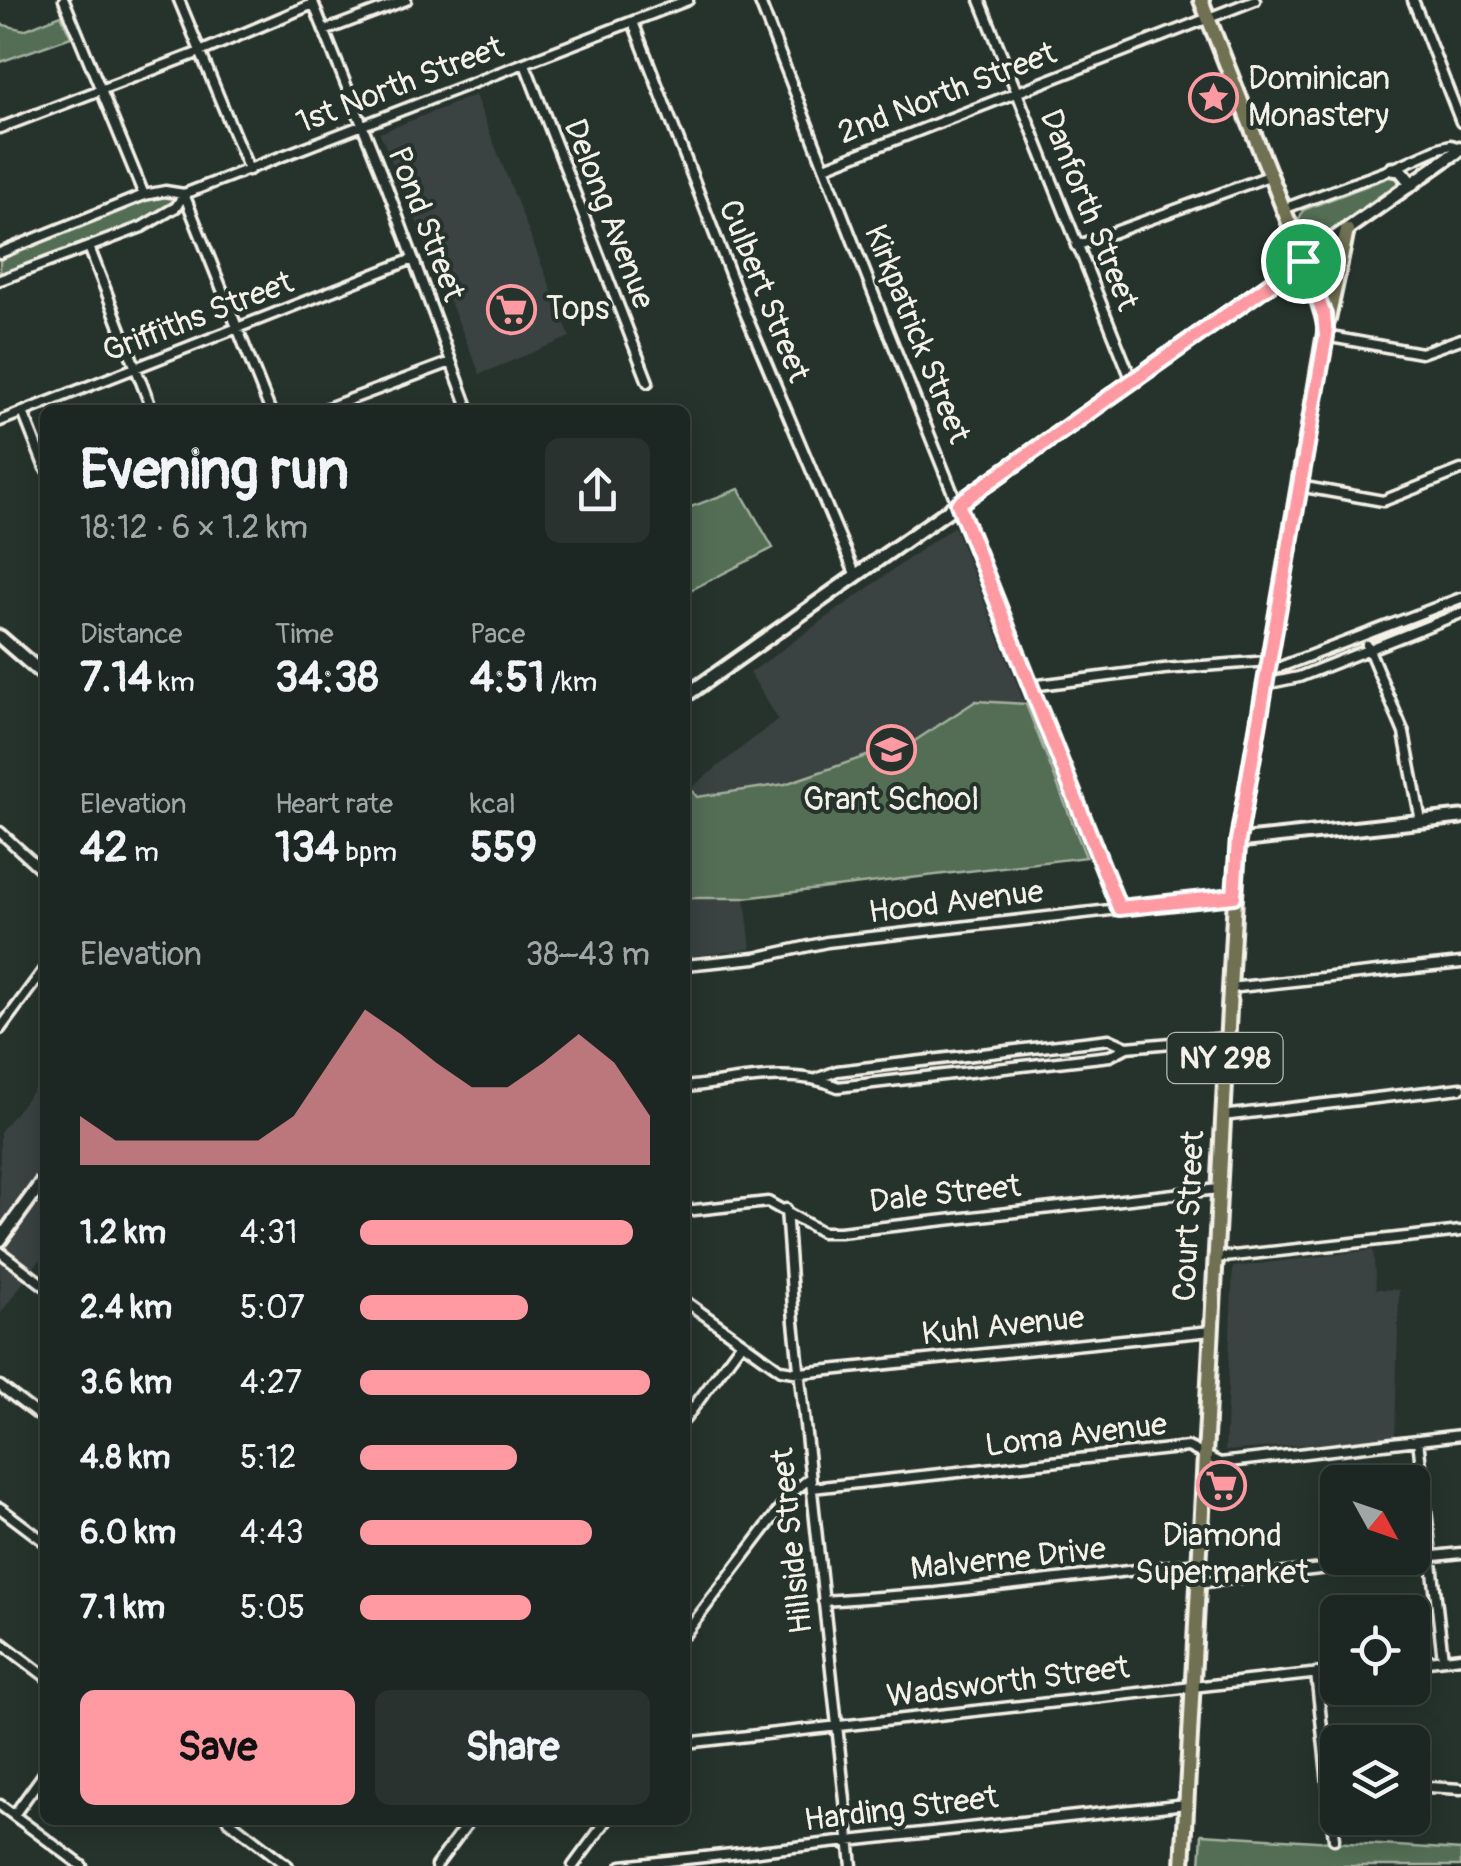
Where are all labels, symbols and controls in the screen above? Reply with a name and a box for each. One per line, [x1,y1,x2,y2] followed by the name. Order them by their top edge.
[291,27,509,143] street label: 1st North Street
[832,33,1062,153] street label: 2nd North Street
[1248,59,1390,136] place label: Dominican Monastery
[1187,71,1239,123] place icon: Dominican Monastery
[1030,104,1148,317] street label: Danforth Street
[555,114,664,315] street label: Delong Avenue
[378,141,474,307] street label: Pond Street
[709,194,819,388] street label: Culbert Street
[855,219,979,449] street label: Kirkpatrick Street
[1261,219,1346,304] pin
[1276,234,1331,289] icon: arrive
[97,262,299,372] street label: Griffiths Street
[485,283,537,335] supermarket icon: Tops
[546,289,609,329] place label: Tops
[80,436,349,505] text: Evening run
[545,438,650,543] button: share
[80,508,308,548] text: 18:12 · 6 × 1.2 km
[80,617,182,652] text: Distance
[275,617,334,652] text: Time
[470,617,525,652] text: Pace
[80,652,152,704] text: 7.14
[275,652,379,704] text: 34:38
[470,652,545,704] text: 4:51
[152,665,195,700] text: km
[545,665,597,700] text: /km
[865,724,917,776] school or university icon: Grant School
[803,780,979,820] place label: Grant School
[80,787,187,822] text: Elevation
[275,787,393,822] text: Heart rate
[470,787,516,822] text: kcal
[80,822,128,874] text: 42
[275,822,339,874] text: 134
[470,822,537,874] text: 559
[128,835,159,870] text: m
[339,835,397,870] text: bpm
[866,871,1046,933] street label: Hood Avenue
[80,935,202,975] text: Elevation
[525,935,650,975] text: 38–43 m
[1168,1033,1282,1083] road number: NY 298
[1165,1129,1213,1302] street label: Court Street
[867,1166,1023,1222] street label: Dale Street
[80,1213,166,1253] text: 1.2 km
[240,1213,297,1253] text: 4:31
[80,1288,172,1328] text: 2.4 km
[240,1288,305,1328] text: 5:07
[920,1298,1087,1354] street label: Kuhl Avenue
[80,1363,172,1403] text: 3.6 km
[240,1363,302,1403] text: 4:27
[983,1404,1169,1466] street label: Loma Avenue
[80,1438,170,1478] text: 4.8 km
[240,1438,296,1478] text: 5:12
[762,1446,822,1636] street label: Hillside Street
[1196,1460,1248,1512] supermarket icon: Diamond Supermarket
[1320,1465,1430,1575] north arrow
[1320,1465,1430,1835] map controls
[80,1513,176,1553] text: 6.0 km
[240,1513,304,1553] text: 4:43
[1135,1516,1309,1593] place label: Diamond Supermarket
[908,1529,1108,1589] street label: Malverne Drive
[80,1588,165,1628] text: 7.1 km
[240,1588,305,1628] text: 5:05
[1320,1595,1430,1705] button: locate
[884,1647,1132,1717] street label: Wadsworth Street
[80,1690,355,1805] button: Save
[375,1690,650,1805] button: Share
[1320,1725,1430,1835] button: layers
[802,1777,1000,1841] street label: Harding Street

